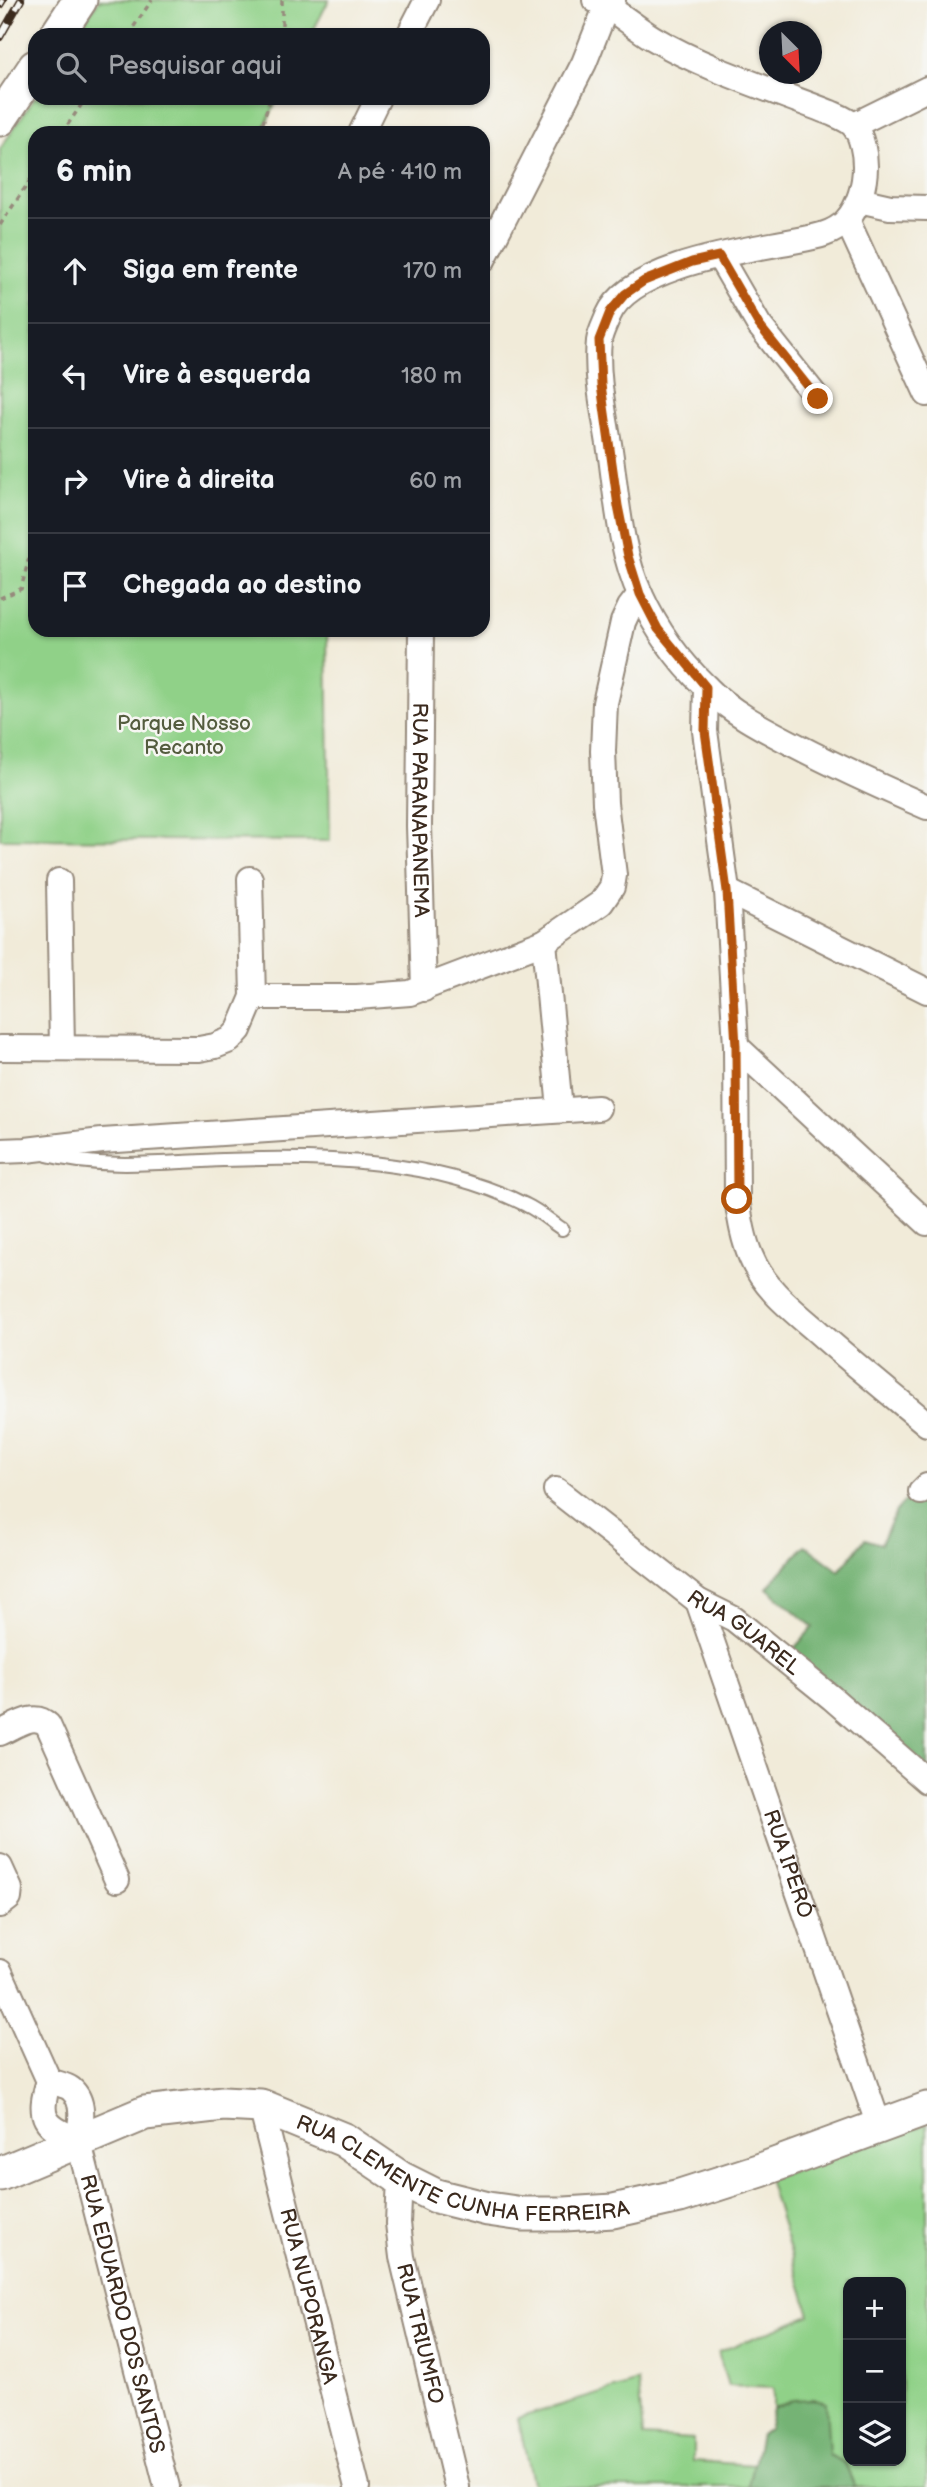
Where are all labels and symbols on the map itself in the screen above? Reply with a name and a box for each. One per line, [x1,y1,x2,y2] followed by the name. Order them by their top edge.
[759,21,822,84] north arrow
[802,383,833,414] route end
[406,703,434,918] street label: RUA PARANAPANEMA
[117,711,251,760] park label: Parque Nosso Recanto
[721,1183,752,1214] route start
[682,1585,805,1680] street label: RUA GUAREL
[758,1806,818,1922] street label: RUA IPERÓ
[293,2110,632,2227] street label: RUA CLEMENTE CUNHA FERREIRA
[75,2172,170,2456] street label: RUA EDUARDO DOS SANTOS
[274,2206,343,2387] street label: RUA NUPORANGA
[391,2261,449,2407] street label: RUA TRIUMFO

